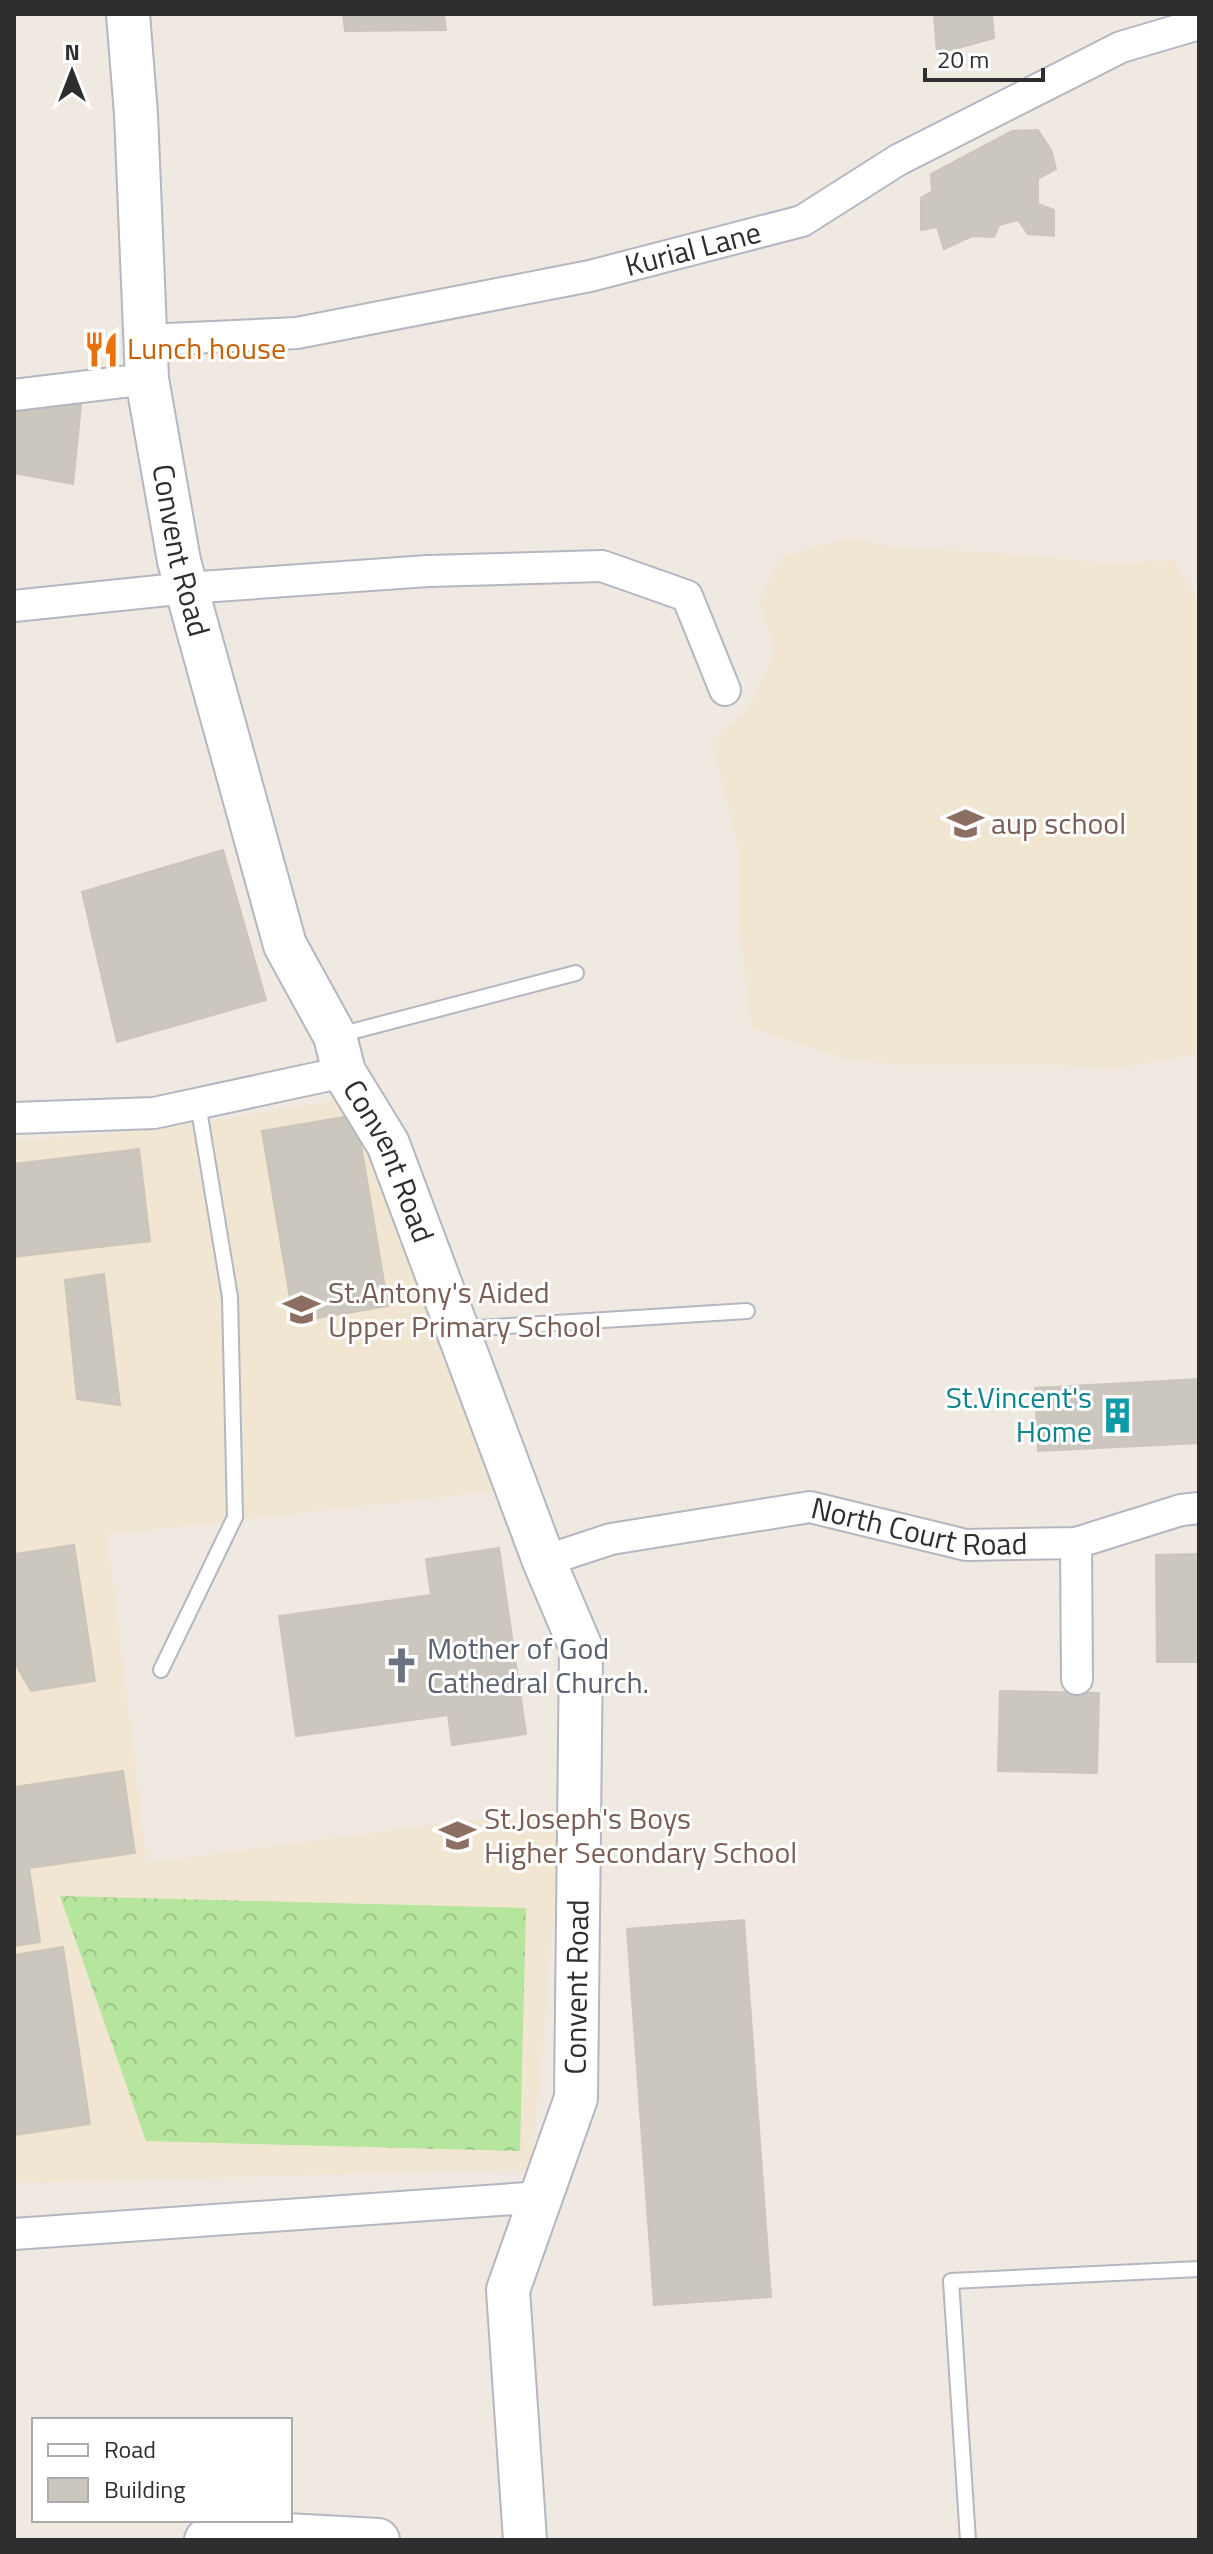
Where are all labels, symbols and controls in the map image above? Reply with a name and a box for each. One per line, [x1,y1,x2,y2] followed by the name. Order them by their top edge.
[32,32,112,112] north arrow
[925,32,1043,82] scale bar
[64,35,80,69] text: N
[937,41,989,77] text: 20 m
[620,209,766,288] street label: Kurial Lane
[127,325,286,371] place label: Lunch house
[82,330,120,368] restaurant icon: Lunch house
[140,460,223,641] street label: Convent Road
[991,800,1126,846] place label: aup school
[946,805,984,843] school or university icon: aup school
[332,1070,447,1249] street label: Convent Road
[328,1269,601,1349] place label: St.Antony's Aided Upper Primary School
[283,1291,321,1329] school or university icon: St.Antony's Aided Upper Primary School
[946,1374,1092,1454] place label: St.Vincent's Home
[1099,1396,1137,1434] building icon: St.Vincent's Home
[807,1484,1028,1567] street label: North Court Road
[427,1625,649,1705] place label: Mother of God Cathedral Church.
[382,1647,420,1685] church icon: Mother of God Cathedral Church.
[484,1795,797,1875] place label: St.Joseph's Boys Higher Secondary School
[439,1817,477,1855] school or university icon: St.Joseph's Boys Higher Secondary School
[551,1899,601,2075] street label: Convent Road
[32,2418,292,2522] legend
[104,2431,156,2467] text: Road
[104,2471,186,2507] text: Building

